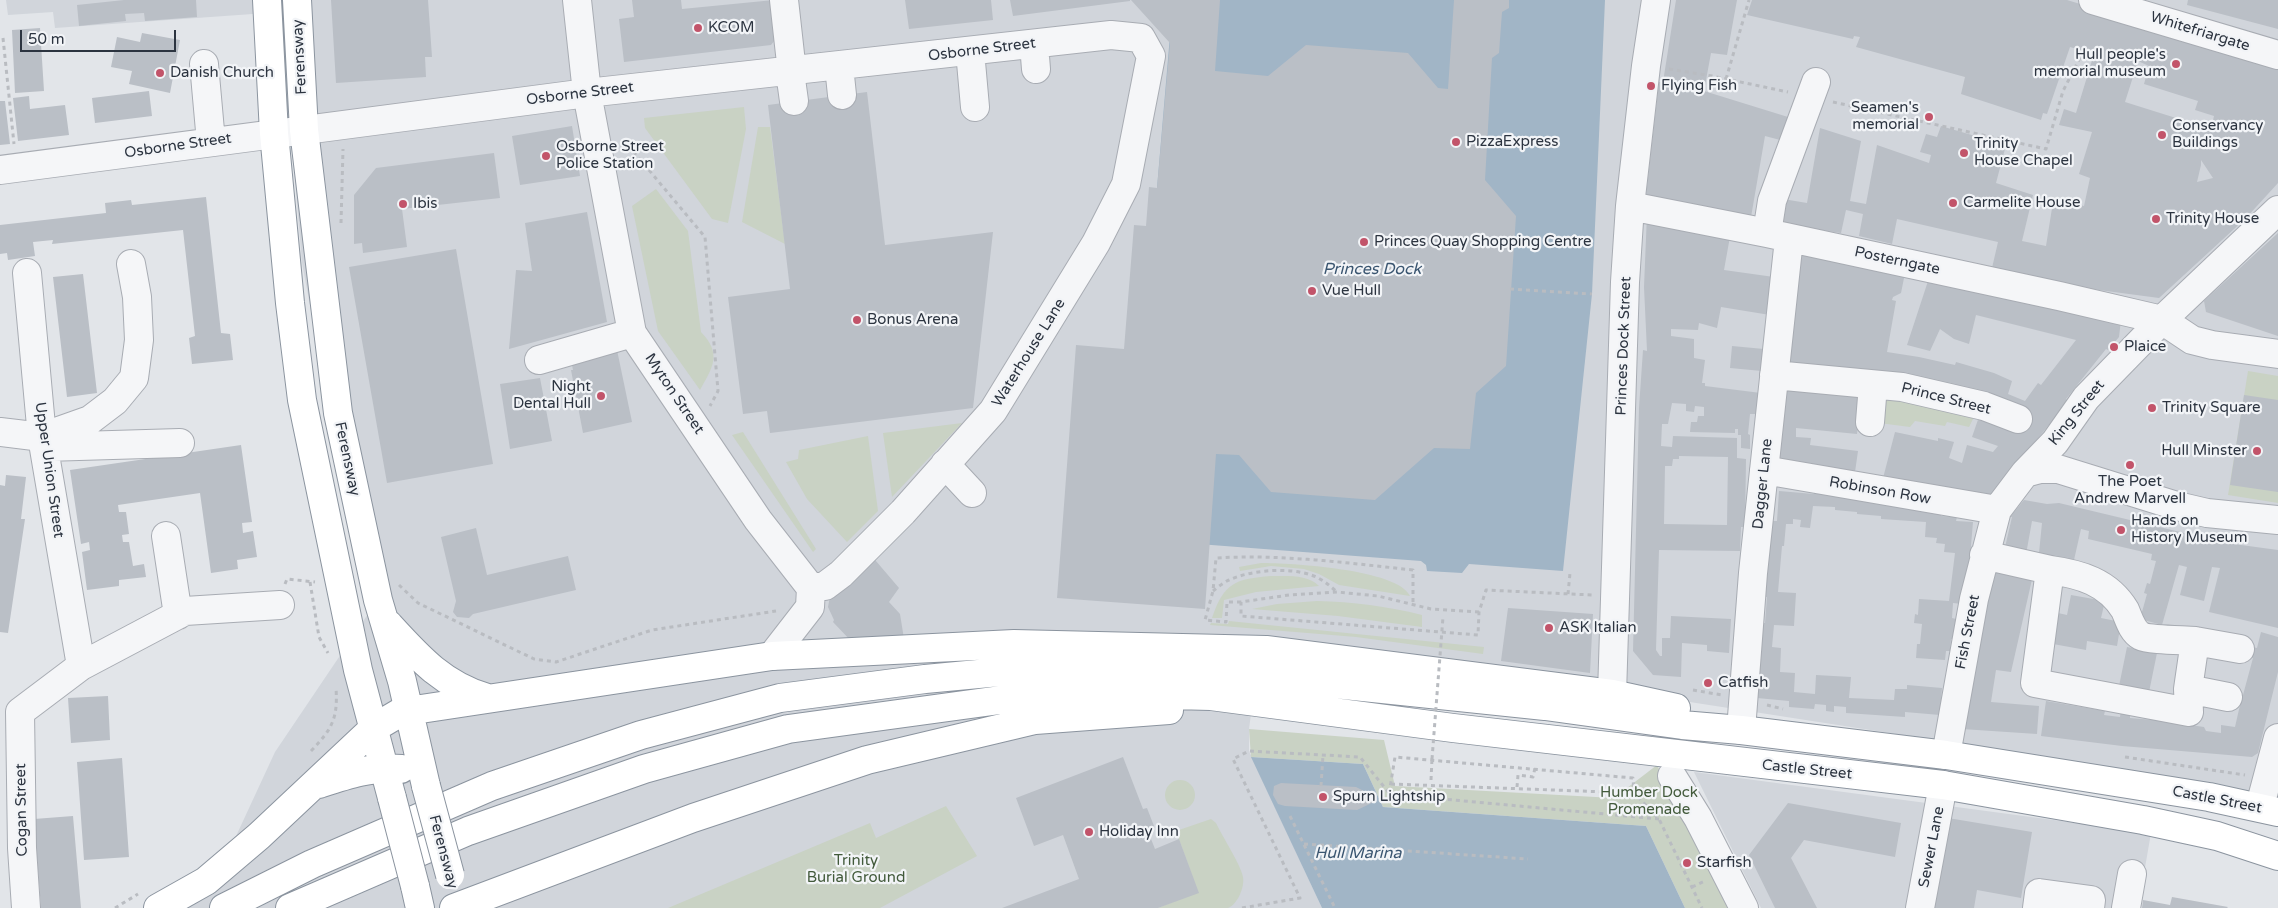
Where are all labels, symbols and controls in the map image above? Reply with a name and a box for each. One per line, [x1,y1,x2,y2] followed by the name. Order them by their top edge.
[2148,8,2252,56] street label: Whitefriargate
[289,19,311,95] street label: Ferensway
[708,19,754,37] place label: KCOM
[22,20,179,52] scale bar
[692,22,704,34] marker: KCOM
[28,30,65,48] text: 50 m
[927,34,1037,66] street label: Osborne Street
[2034,46,2166,81] place label: Hull people's memorial museum
[2170,58,2182,70] marker: Hull people's memorial museum
[170,64,274,82] place label: Danish Church
[154,67,166,79] marker: Danish Church
[1661,77,1737,95] place label: Flying Fish
[525,78,635,110] street label: Osborne Street
[1645,80,1657,92] marker: Flying Fish
[1851,99,1919,134] place label: Seamen's memorial
[1923,111,1935,123] marker: Seamen's memorial
[2172,117,2263,152] place label: Conservancy Buildings
[2156,129,2168,141] marker: Conservancy Buildings
[123,130,233,162] street label: Osborne Street
[1466,133,1558,151] place label: PizzaExpress
[1974,135,2073,170] place label: Trinity House Chapel
[1450,136,1462,148] marker: PizzaExpress
[556,138,664,173] place label: Osborne Street Police Station
[1958,147,1970,159] marker: Trinity House Chapel
[540,150,552,162] marker: Osborne Street Police Station
[1963,194,2080,212] place label: Carmelite House
[413,195,438,213] place label: Ibis
[1947,197,1959,209] marker: Carmelite House
[397,198,409,210] marker: Ibis
[2166,210,2259,228] place label: Trinity House
[2150,213,2162,225] marker: Trinity House
[1374,233,1591,251] place label: Princes Quay Shopping Centre
[1358,236,1370,248] marker: Princes Quay Shopping Centre
[1853,243,1941,279] street label: Posterngate
[1323,260,1421,280] water label: Princes Dock
[1613,276,1635,416] street label: Princes Dock Street
[1322,282,1381,300] place label: Vue Hull
[1306,285,1318,297] marker: Vue Hull
[988,296,1070,410] street label: Waterhouse Lane
[867,311,958,329] place label: Bonus Arena
[851,314,863,326] marker: Bonus Arena
[2124,338,2166,356] place label: Plaice
[2108,341,2120,353] marker: Plaice
[640,350,708,438] street label: Myton Street
[2045,377,2109,449] street label: King Street
[513,378,591,413] place label: Night Dental Hull
[1899,379,1993,419] street label: Prince Street
[595,390,607,402] marker: Night Dental Hull
[2162,399,2260,417] place label: Trinity Square
[31,401,67,539] street label: Upper Union Street
[2146,402,2158,414] marker: Trinity Square
[330,420,364,498] street label: Ferensway
[1749,438,1777,530] street label: Dagger Lane
[2161,442,2247,460] place label: Hull Minster
[2251,445,2263,457] marker: Hull Minster
[2124,459,2136,471] marker: The Poet Andrew Marvell
[1828,473,1932,509] street label: Robinson Row
[2074,473,2186,508] place label: The Poet Andrew Marvell
[2131,512,2248,547] place label: Hands on History Museum
[2115,524,2127,536] marker: Hands on History Museum
[1952,593,1984,671] street label: Fish Street
[1559,619,1637,637] place label: ASK Italian
[1543,622,1555,634] marker: ASK Italian
[1718,674,1768,692] place label: Catfish
[1702,677,1714,689] marker: Catfish
[1761,756,1853,784] street label: Castle Street
[12,763,32,857] street label: Cogan Street
[2171,783,2263,817] street label: Castle Street
[1600,784,1698,819] park label: Humber Dock Promenade
[1333,788,1446,806] place label: Spurn Lightship
[1317,791,1329,803] marker: Spurn Lightship
[1915,805,1949,889] street label: Sewer Lane
[425,813,461,891] street label: Ferensway
[1099,823,1179,841] place label: Holiday Inn
[1083,826,1095,838] marker: Holiday Inn
[1314,844,1402,864] water label: Hull Marina
[807,852,905,887] park label: Trinity Burial Ground
[1697,854,1752,872] place label: Starfish
[1681,857,1693,869] marker: Starfish

